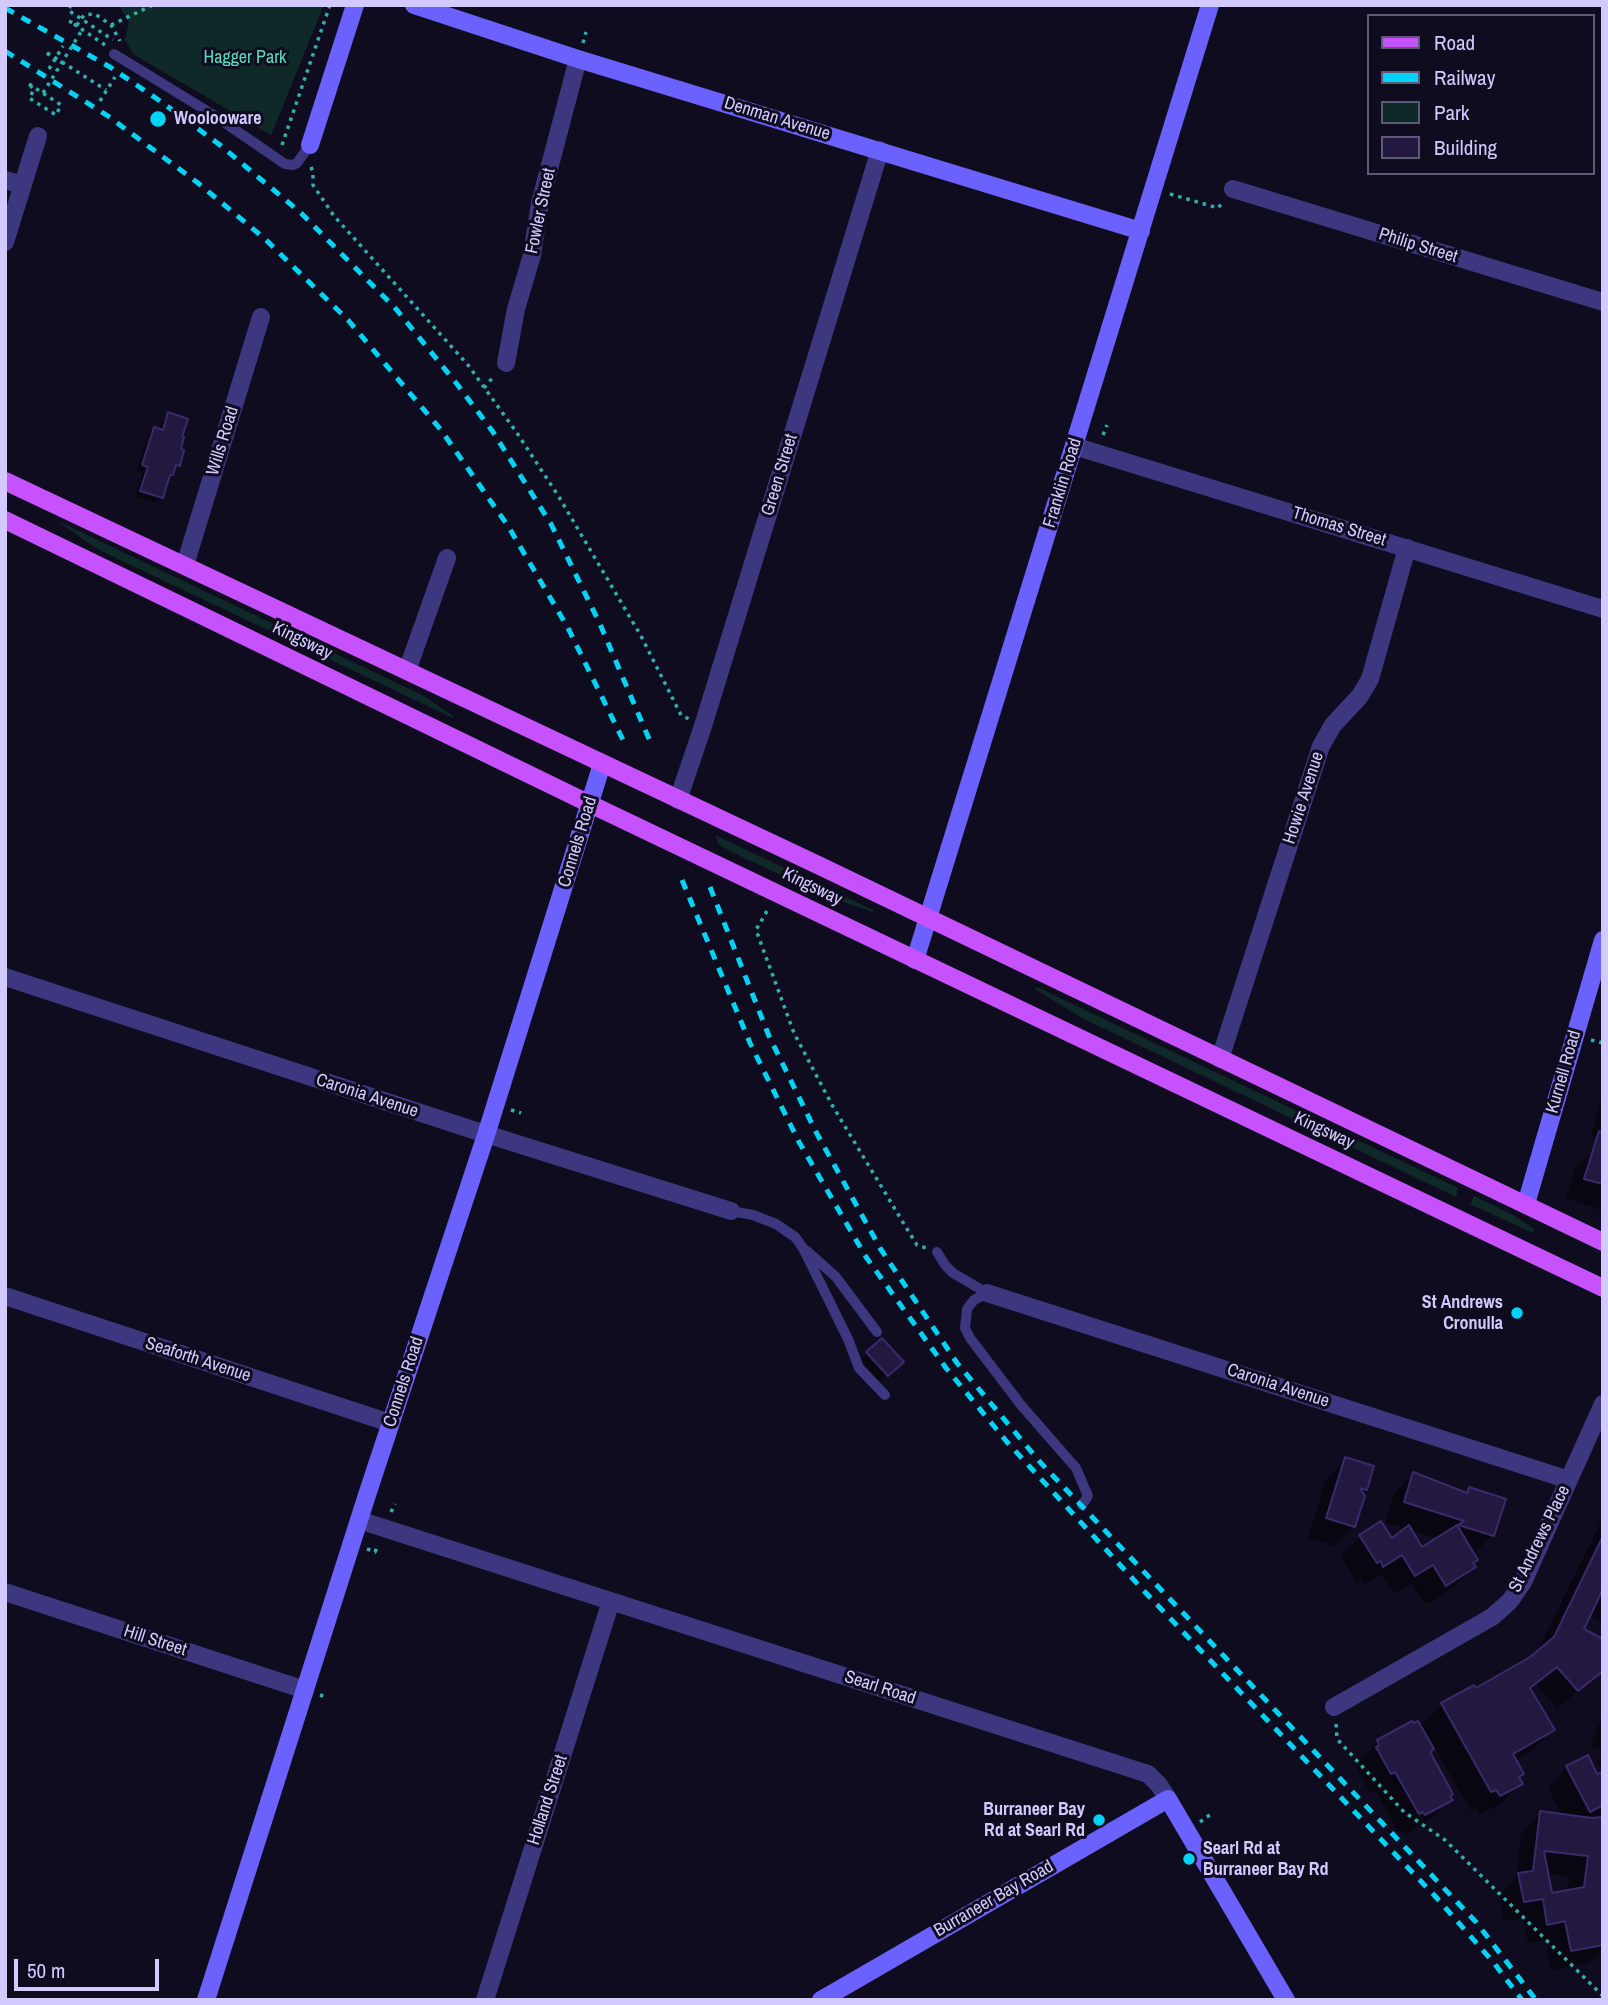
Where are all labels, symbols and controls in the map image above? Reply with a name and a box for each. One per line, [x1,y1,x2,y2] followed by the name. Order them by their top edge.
[1366,14,1594,175] legend
[1434,28,1475,57] text: Road
[204,47,286,69] park label: Hagger Park
[1434,63,1495,92] text: Railway
[721,93,833,145] street label: Denman Avenue
[1434,98,1469,127] text: Park
[174,108,261,130] place label: Woolooware
[148,109,168,129] marker: Woolooware
[1434,133,1497,162] text: Building
[521,166,561,256] street label: Fowler Street
[1376,224,1460,268] street label: Philip Street
[202,404,244,478] street label: Wills Road
[757,431,803,519] street label: Green Street
[1039,436,1087,530] street label: Franklin Road
[1290,503,1388,551] street label: Thomas Street
[269,617,335,665] street label: Kingsway
[1279,749,1329,847] street label: Howie Avenue
[554,794,602,890] street label: Connels Road
[779,863,845,911] street label: Kingsway
[1542,1028,1586,1116] street label: Kurnell Road
[313,1069,421,1123] street label: Caronia Avenue
[1290,1108,1358,1154] street label: Kingsway
[1422,1292,1503,1334] place label: St Andrews Cronulla
[1509,1305,1525,1321] marker: St Andrews Cronulla
[142,1333,254,1387] street label: Seaforth Avenue
[379,1334,429,1430] street label: Connels Road
[1224,1359,1332,1413] street label: Caronia Avenue
[1505,1482,1575,1596] street label: St Andrews Place
[121,1621,189,1661] street label: Hill Street
[842,1666,918,1710] street label: Searl Road
[523,1752,573,1848] street label: Holland Street
[983,1799,1085,1842] place label: Burraneer Bay Rd at Searl Rd
[1091,1812,1107,1828] marker: Burraneer Bay Rd at Searl Rd
[1203,1838,1328,1881] place label: Searl Rd at Burraneer Bay Rd
[1181,1851,1197,1867] marker: Searl Rd at Burraneer Bay Rd
[930,1856,1058,1942] street label: Burraneer Bay Road
[18,1946,163,1990] scale bar
[27,1956,65,1985] text: 50 m

